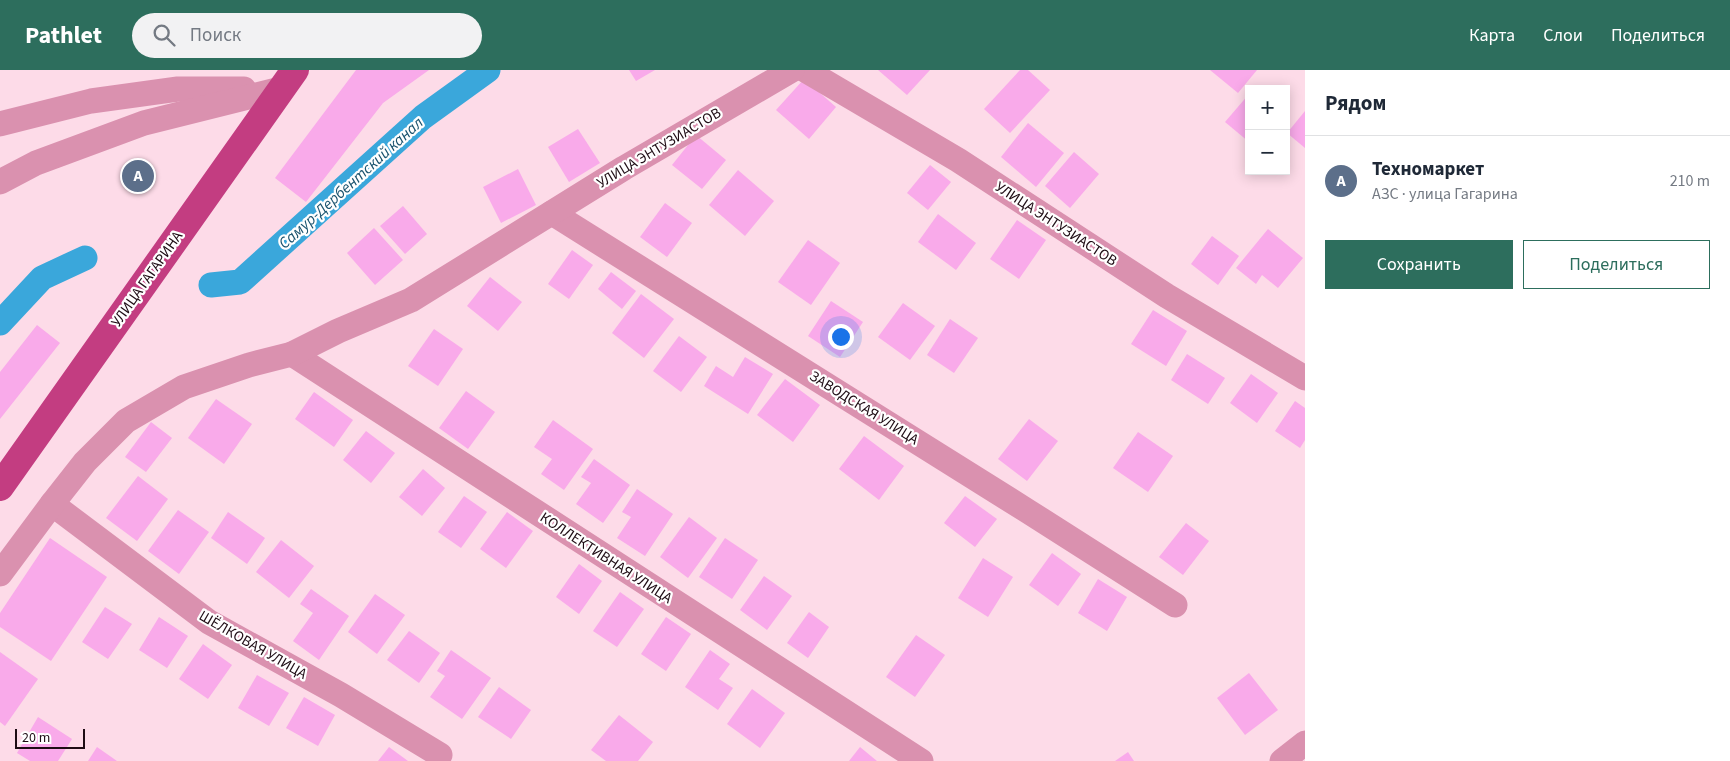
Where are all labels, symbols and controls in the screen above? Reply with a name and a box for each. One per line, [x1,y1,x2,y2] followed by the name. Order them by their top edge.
[132,13,482,58] search box
[25,18,102,53] text: Pathlet
[150,21,178,49] icon: search
[190,22,241,49] text: Поиск
[1469,23,1515,48] text: Карта
[1543,23,1583,48] text: Слои
[1611,23,1705,48] text: Поделиться
[1245,85,1290,175] map controls
[1245,85,1290,130] button: +
[1325,88,1386,118] text: Рядом
[593,102,725,193] street label: УЛИЦА ЭНТУЗИАСТОВ
[274,112,428,254] water label: Самур-Дербентский канал
[1245,130,1290,175] button: −
[1372,156,1484,183] text: Техномаркет
[122,157,154,195] pin: A
[1336,170,1346,192] text: A
[1670,170,1710,192] text: 210 m
[991,177,1121,271] street label: УЛИЦА ЭНТУЗИАСТОВ
[1372,183,1518,205] text: АЗС · улица Гагарина
[106,226,188,331] street label: УЛИЦА ГАГАРИНА
[1325,240,1513,289] button: Сохранить
[1523,240,1710,289] button: Поделиться
[828,324,854,350] your location
[805,366,923,451] street label: ЗАВОДСКАЯ УЛИЦА
[536,507,677,609] street label: КОЛЛЕКТИВНАЯ УЛИЦА
[195,606,312,685] street label: ШЁЛКОВАЯ УЛИЦА
[15,726,85,749] scale bar
[22,728,50,748] text: 20 m

